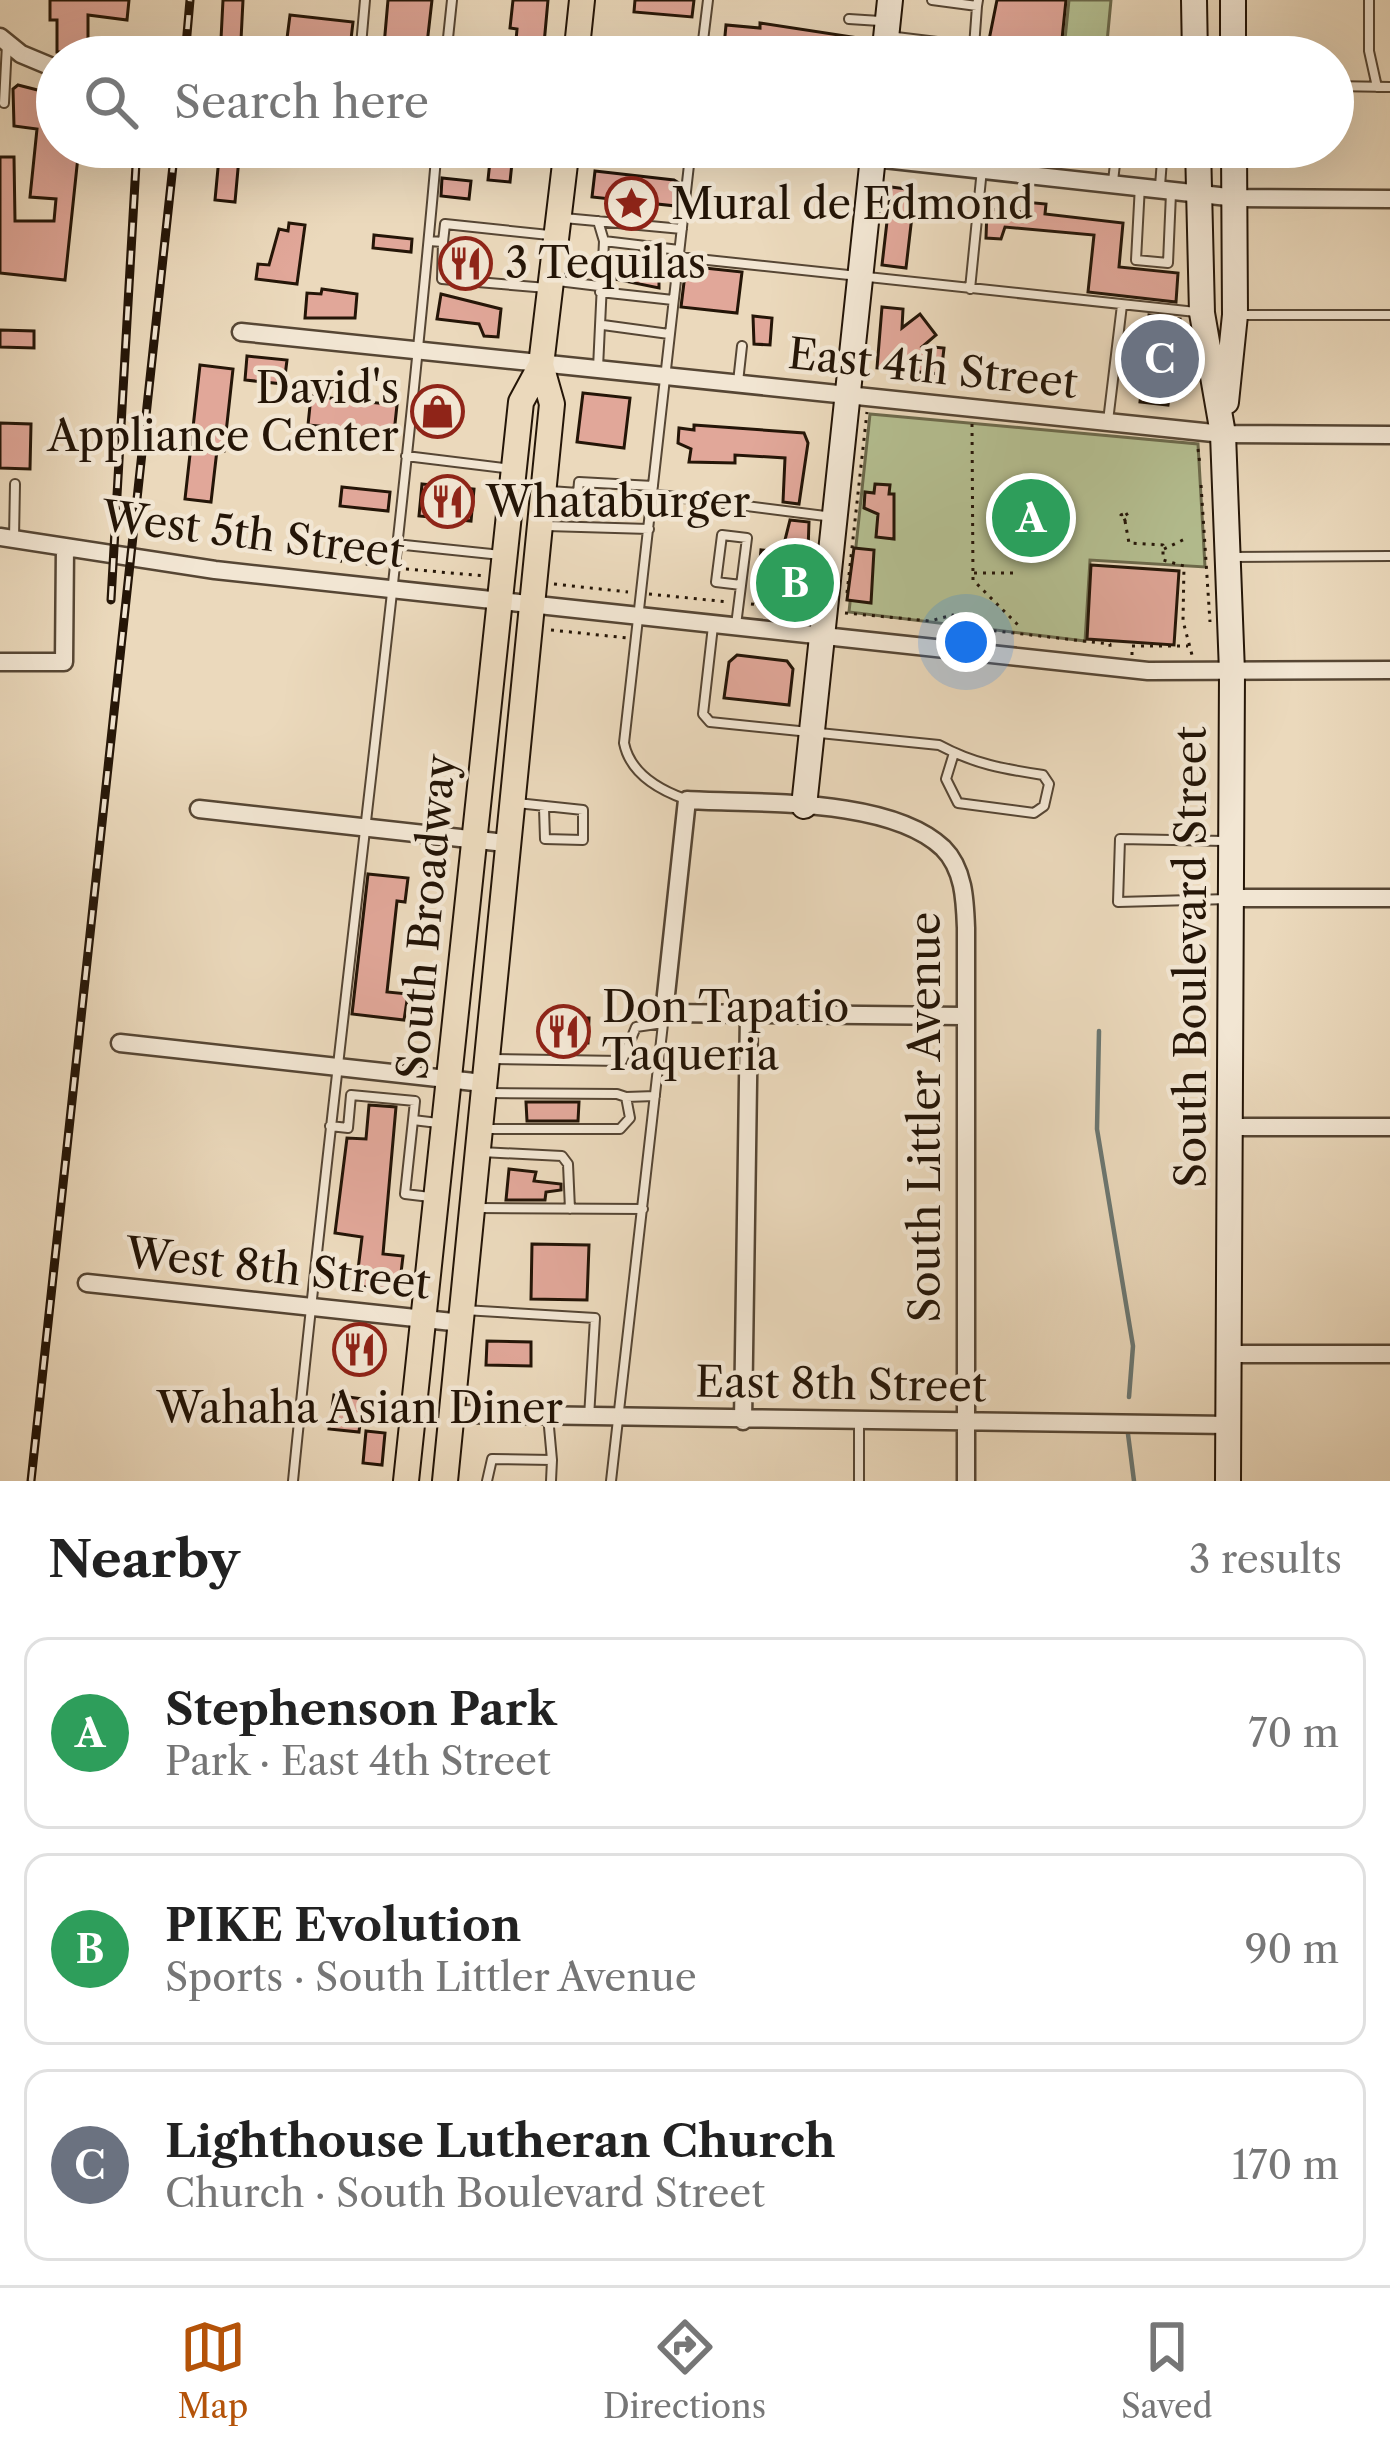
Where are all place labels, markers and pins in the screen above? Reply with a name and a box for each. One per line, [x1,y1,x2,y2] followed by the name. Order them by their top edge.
[604,176,660,232] place icon: Mural de Edmond
[671,178,1033,230] place label: Mural de Edmond
[438,235,494,291] restaurant icon: 3 Tequilas
[505,237,706,289] place label: 3 Tequilas
[1121,314,1199,404] pin: C
[46,362,399,462] place label: David's Appliance Center
[410,384,466,440] shop icon: David's Appliance Center
[992,473,1070,563] pin: A
[419,474,475,530] restaurant icon: Whataburger
[485,476,751,528] place label: Whataburger
[756,538,834,628] pin: B
[602,981,849,1081] place label: Don Tapatio Taqueria
[535,1003,591,1059] restaurant icon: Don Tapatio Taqueria
[332,1321,388,1377] restaurant icon: Wahaha Asian Diner
[156,1382,564,1434] place label: Wahaha Asian Diner

